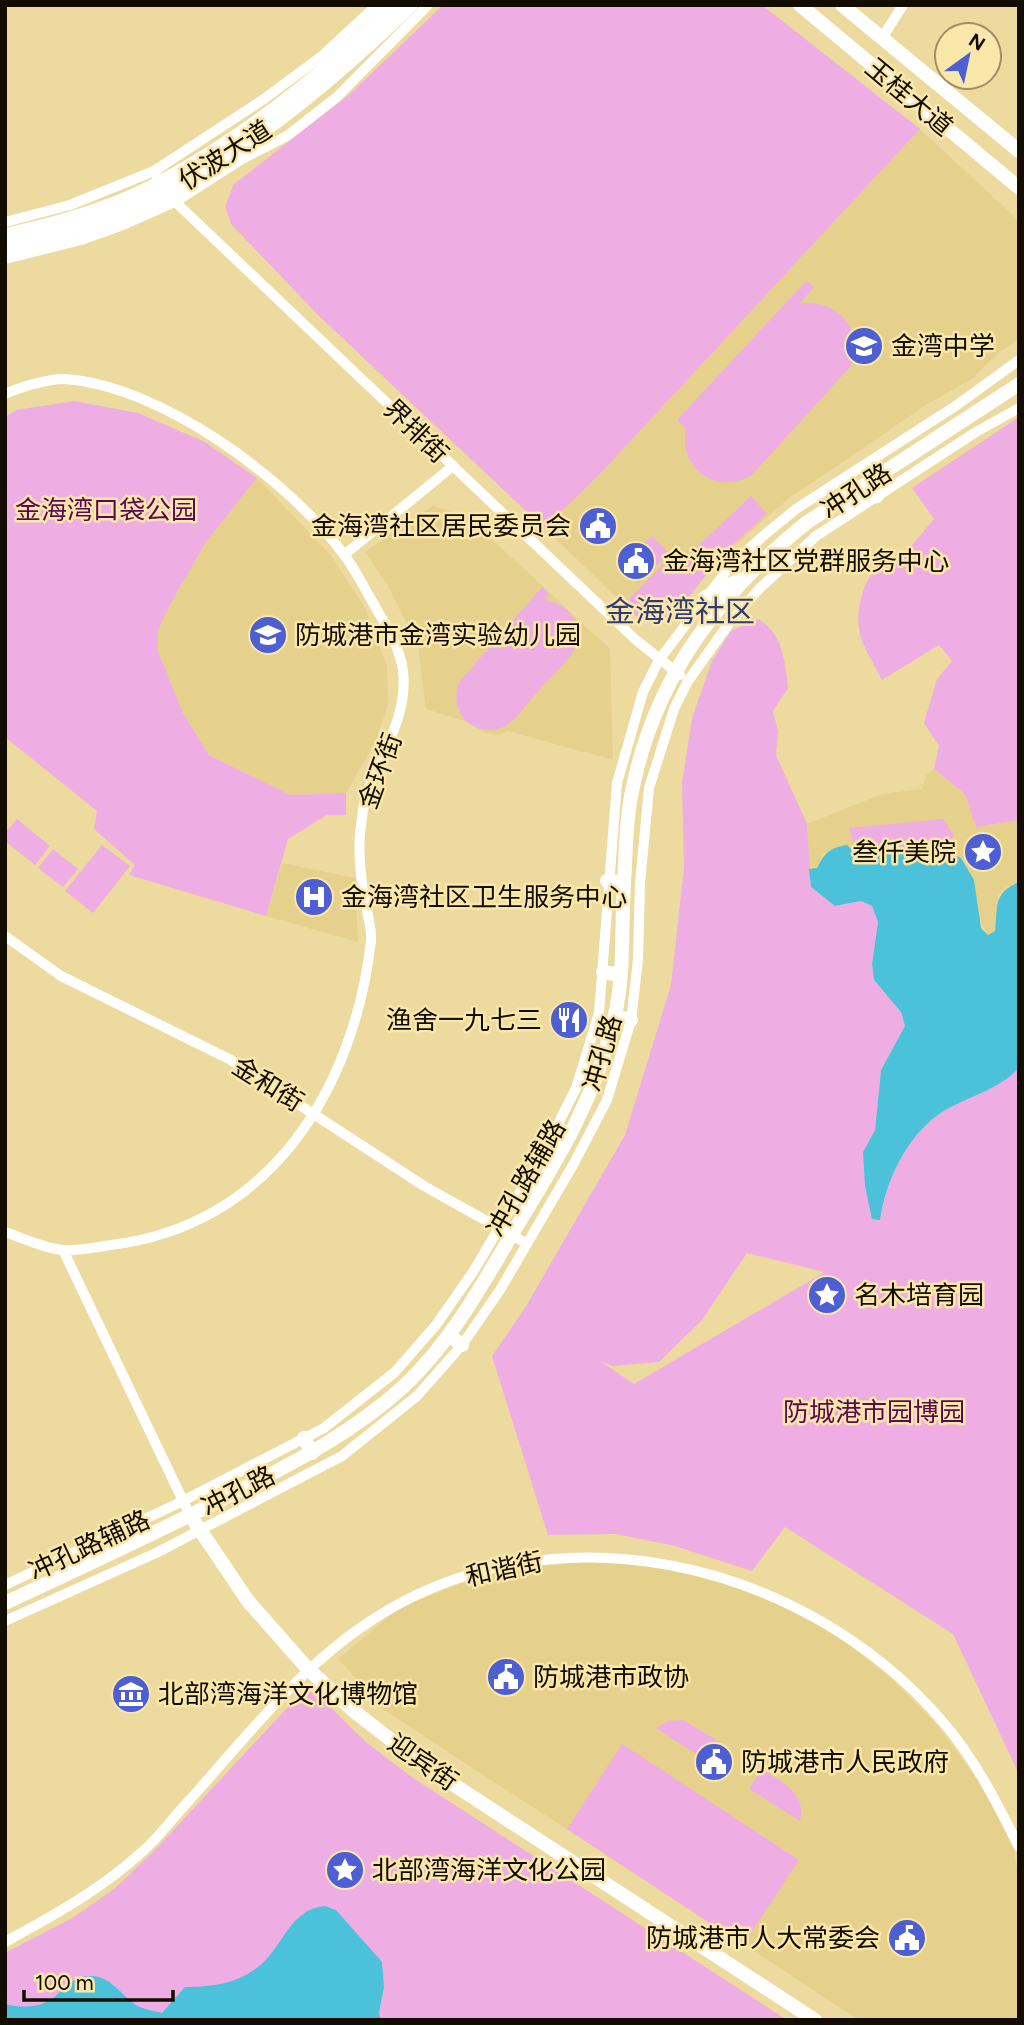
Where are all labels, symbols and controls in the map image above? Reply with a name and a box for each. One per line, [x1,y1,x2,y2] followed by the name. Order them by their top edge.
[933,21,1003,91] north arrow
[965,29,989,56] text: N
[859,51,959,143] street label: 玉桂大道
[173,113,277,197] street label: 伏波大道
[843,325,885,367] school or university icon: 金湾中学
[891,330,995,362] place label: 金湾中学
[377,392,455,470] street label: 界排街
[815,456,897,526] street label: 冲孔路
[15,494,197,526] park label: 金海湾口袋公园
[577,505,619,547] public building icon: 金海湾社区居民委员会
[311,510,571,542] place label: 金海湾社区居民委员会
[615,540,657,582] public building icon: 金海湾社区党群服务中心
[663,545,949,577] place label: 金海湾社区党群服务中心
[605,593,755,630] district label: 金海湾社区
[247,614,289,656] school or university icon: 防城港市金湾实验幼儿园
[295,619,581,651] place label: 防城港市金湾实验幼儿园
[352,729,408,813] street label: 金环街
[962,831,1004,873] place icon: 叁仟美院
[852,836,956,868] place label: 叁仟美院
[293,876,335,918] hospital icon: 金海湾社区卫生服务中心
[341,881,627,913] place label: 金海湾社区卫生服务中心
[548,999,590,1041] restaurant icon: 渔舍一九七三
[386,1004,542,1036] place label: 渔舍一九七三
[576,1011,628,1095] street label: 冲孔路
[226,1050,310,1118] street label: 金和街
[480,1114,572,1242] street label: 冲孔路辅路
[806,1274,848,1316] place icon: 名木培育园
[854,1279,984,1311] place label: 名木培育园
[783,1396,965,1428] park label: 防城港市园博园
[196,1459,280,1523] street label: 冲孔路
[23,1503,155,1587] street label: 冲孔路辅路
[463,1545,545,1593] street label: 和谐街
[485,1656,527,1698] public building icon: 防城港市政协
[533,1661,689,1693] place label: 防城港市政协
[110,1673,152,1715] museum icon: 北部湾海洋文化博物馆
[158,1678,418,1710] place label: 北部湾海洋文化博物馆
[382,1727,464,1797] street label: 迎宾街
[693,1741,735,1783] public building icon: 防城港市人民政府
[741,1746,949,1778] place label: 防城港市人民政府
[324,1849,366,1891] place icon: 北部湾海洋文化公园
[372,1854,606,1886] place label: 北部湾海洋文化公园
[886,1917,928,1959] public building icon: 防城港市人大常委会
[646,1922,880,1954] place label: 防城港市人大常委会
[24,1958,173,2002] scale bar
[35,1970,94,1995] text: 100 m

